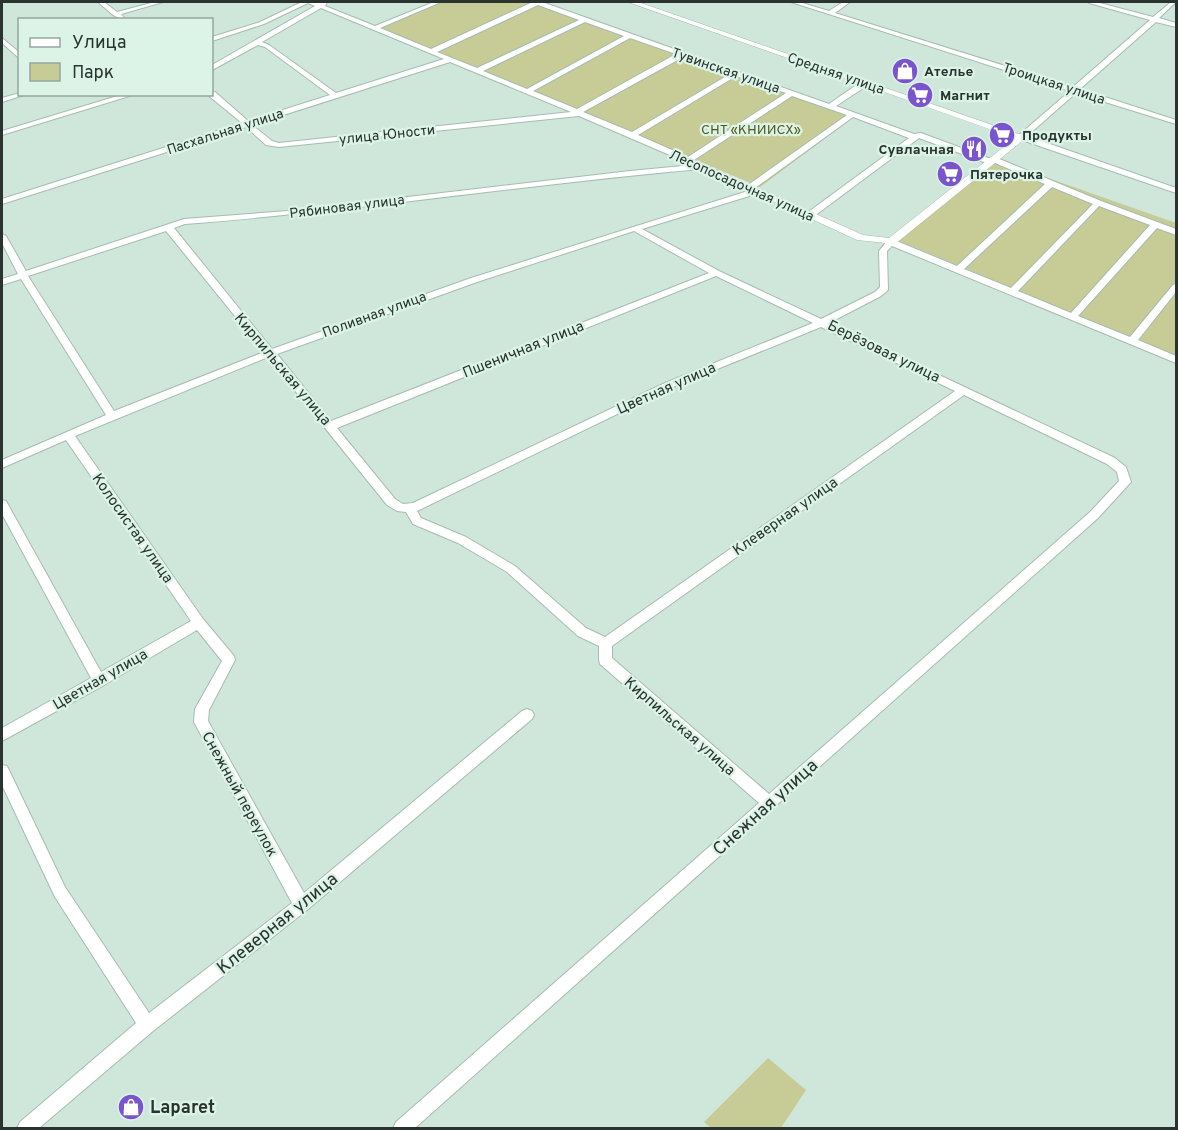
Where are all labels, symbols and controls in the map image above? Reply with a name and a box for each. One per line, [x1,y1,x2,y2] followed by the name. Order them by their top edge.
[18,18,213,96] legend
[72,32,126,55] text: Улица
[669,45,782,98] street label: Тувинская улица
[785,50,886,99] street label: Средняя улица
[890,56,920,86] shop icon: Ателье
[1000,60,1107,109] street label: Троицкая улица
[72,62,114,85] text: Парк
[924,64,973,81] place label: Ателье
[905,80,935,110] supermarket icon: Магнит
[940,88,990,105] place label: Магнит
[165,106,286,159] street label: Пасхальная улица
[987,120,1017,150] supermarket icon: Продукты
[338,122,436,149] street label: улица Юности
[701,122,801,139] park label: СНТ «КНИИСХ»
[1022,128,1092,145] place label: Продукты
[959,134,989,164] restaurant icon: Сувлачная
[879,142,954,159] place label: Сувлачная
[666,147,816,226] street label: Лесопосадочная улица
[935,159,965,189] supermarket icon: Пятерочка
[970,167,1043,184] place label: Пятерочка
[289,192,406,223] street label: Рябиновая улица
[320,289,429,342] street label: Поливная улица
[229,310,335,430] street label: Кирпильская улица
[460,317,587,383] street label: Пшеничная улица
[824,317,943,388] street label: Берёзовая улица
[614,359,719,420] street label: Цветная улица
[87,470,177,587] street label: Колосистая улица
[729,474,842,561] street label: Клеверная улица
[50,645,152,715] street label: Цветная улица
[619,674,739,781] street label: Кирпильская улица
[196,729,281,861] street label: Снежный переулок
[709,755,823,861] street label: Снежная улица
[213,868,343,980] street label: Клеверная улица
[116,1092,146,1122] shop icon: Laparet
[150,1097,215,1120] place label: Laparet

